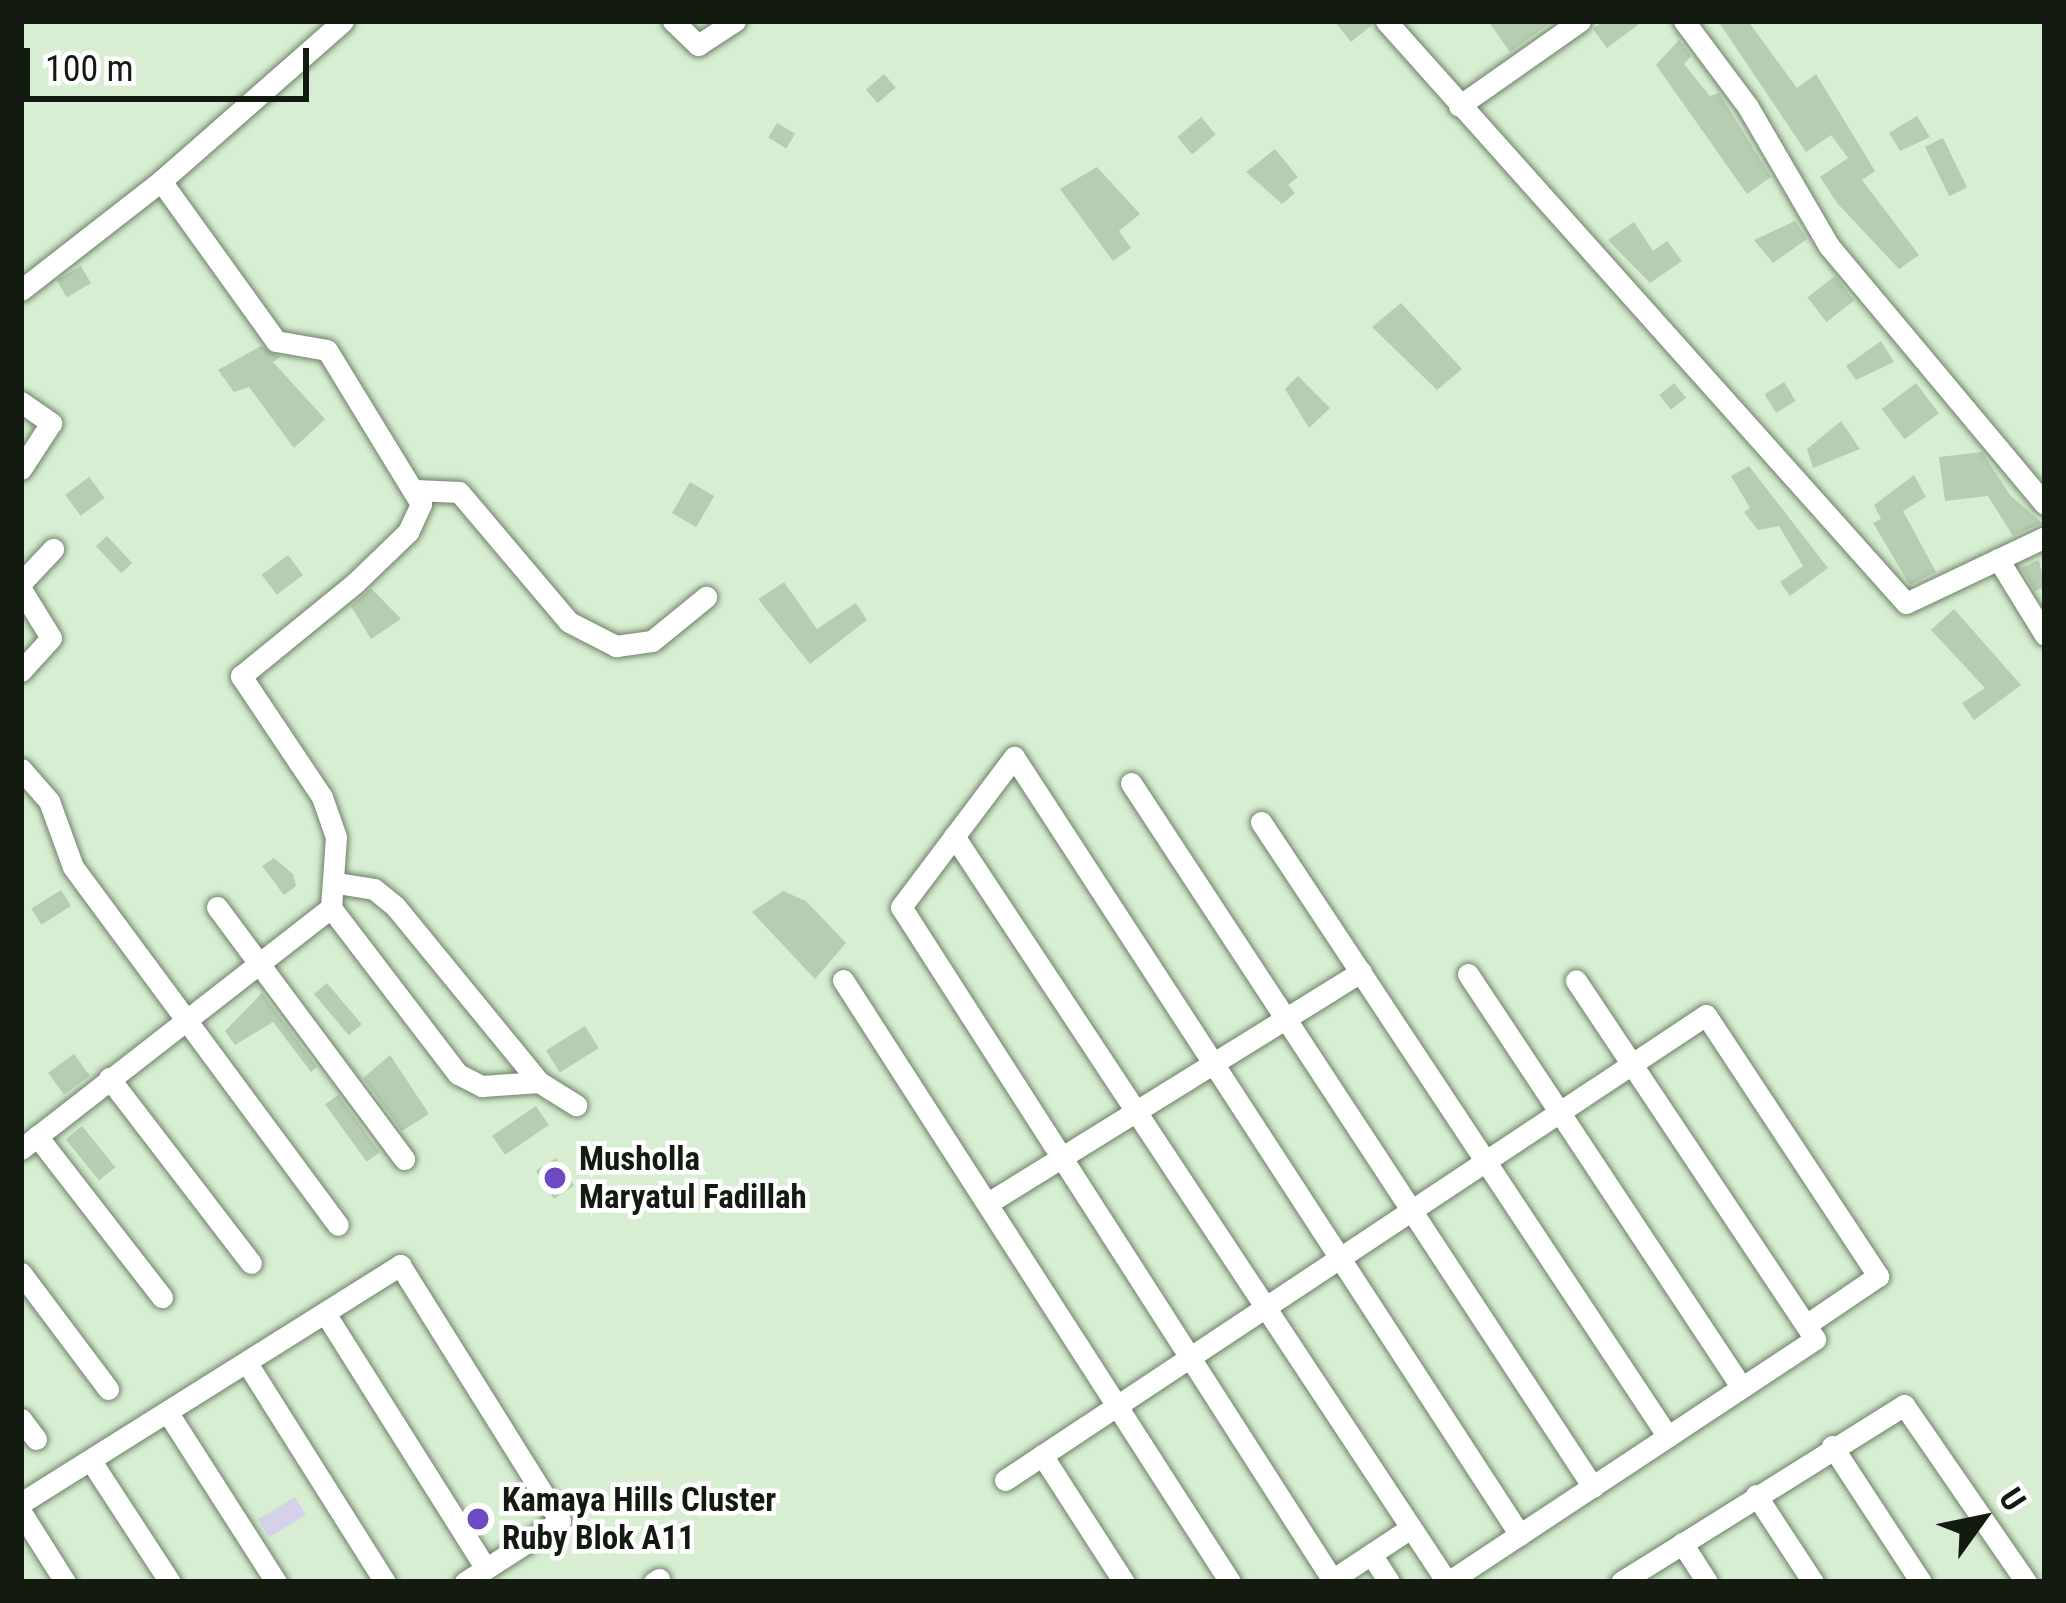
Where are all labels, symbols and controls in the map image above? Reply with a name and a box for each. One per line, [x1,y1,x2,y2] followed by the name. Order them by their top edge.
[30,24,315,98] scale bar
[45,48,134,90] text: 100 m
[579,1139,807,1217] place label: Musholla Maryatul Fadillah
[542,1165,568,1191] marker: Musholla Maryatul Fadillah
[1922,1459,2042,1579] north arrow
[502,1480,776,1558] place label: Kamaya Hills Cluster Ruby Blok A11
[1991,1481,2034,1518] text: U
[465,1506,491,1532] marker: Kamaya Hills Cluster Ruby Blok A11

